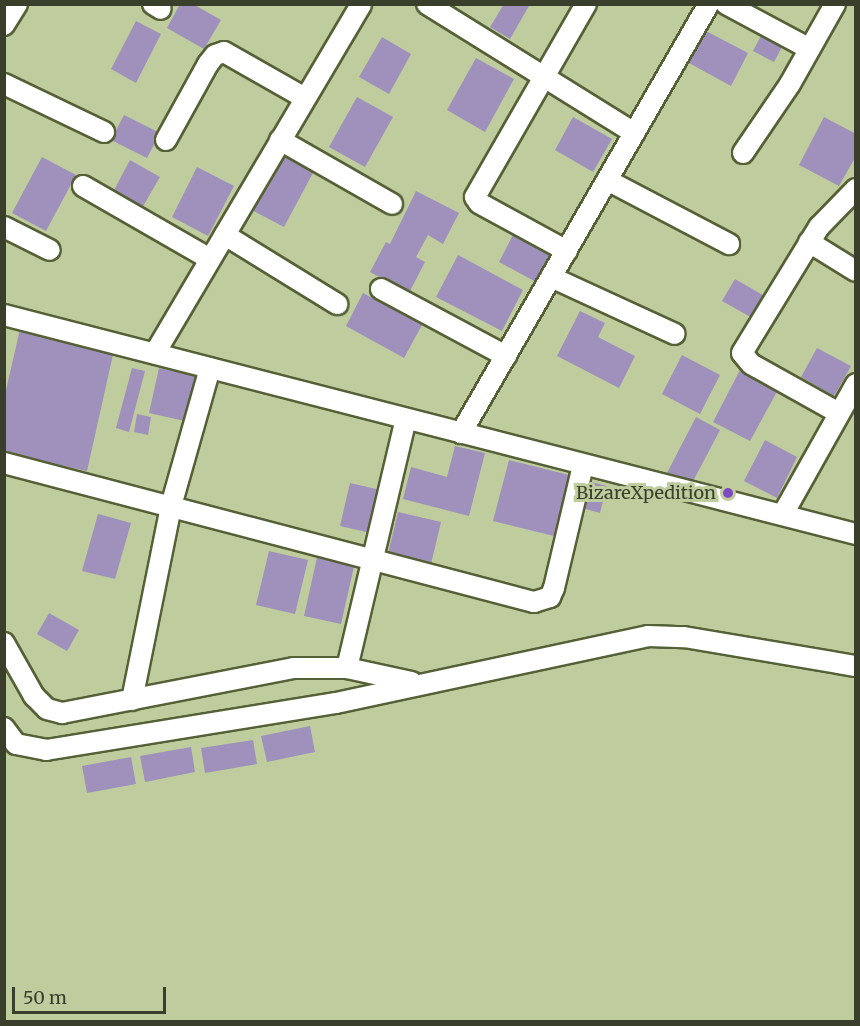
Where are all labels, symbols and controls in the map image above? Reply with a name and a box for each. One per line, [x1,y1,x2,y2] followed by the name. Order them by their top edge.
[576,482,716,504] place label: BizareXpedition
[721,486,735,500] marker: BizareXpedition
[15,975,170,1013] scale bar
[23,986,67,1009] text: 50 m

